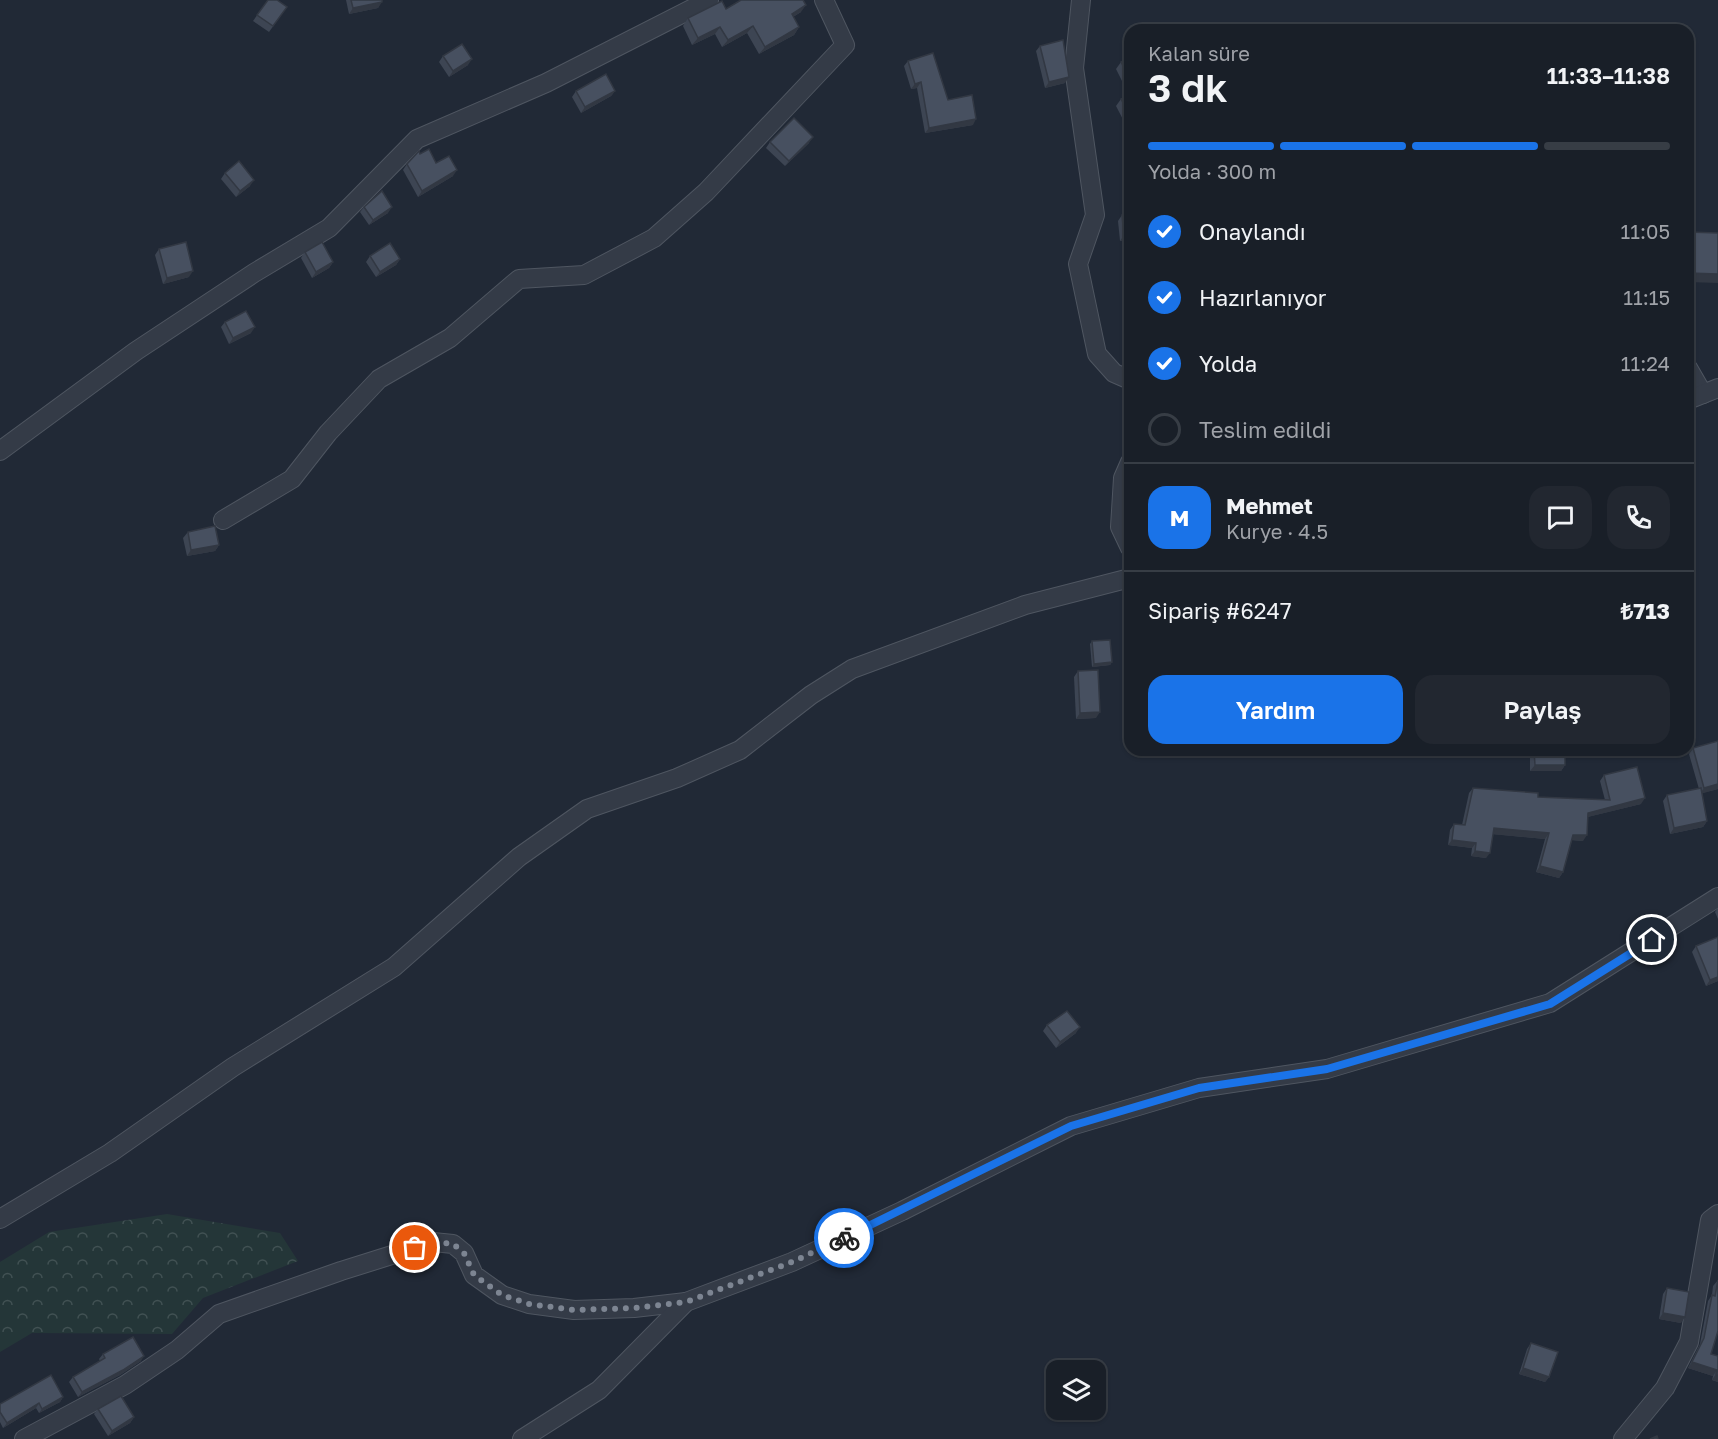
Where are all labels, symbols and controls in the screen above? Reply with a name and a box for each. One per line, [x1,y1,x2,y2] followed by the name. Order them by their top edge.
[1148,41,1250,65] text: Kalan süre
[1547,62,1670,89] text: 11:33–11:38
[1148,64,1228,111] text: 3 dk
[1148,159,1276,183] text: Yolda · 300 m
[1148,215,1181,248] icon: check
[1199,218,1306,245] text: Onaylandı
[1621,219,1670,243] text: 11:05
[1148,281,1181,314] icon: check
[1199,284,1326,311] text: Hazırlanıyor
[1623,285,1670,309] text: 11:15
[1148,347,1181,380] icon: check
[1199,350,1257,377] text: Yolda
[1621,351,1670,375] text: 11:24
[1199,416,1331,443] text: Teslim edildi
[1529,486,1592,549] button: chat
[1607,486,1670,549] button: phone
[1226,492,1313,519] text: Mehmet
[1170,504,1189,531] text: M
[1226,519,1328,543] text: Kurye · 4.5
[1148,597,1292,624] text: Sipariş #6247
[1621,597,1670,624] text: ₺713
[1148,675,1403,744] button: Yardım
[1415,675,1670,744] button: Paylaş
[1626,914,1677,965] pin
[1635,923,1668,956] icon: home
[814,1208,874,1268] courier
[389,1222,440,1273] pin
[828,1222,861,1255] icon: bike
[398,1231,431,1264] icon: bag
[1046,1360,1106,1420] map controls
[1046,1360,1106,1420] button: layers

